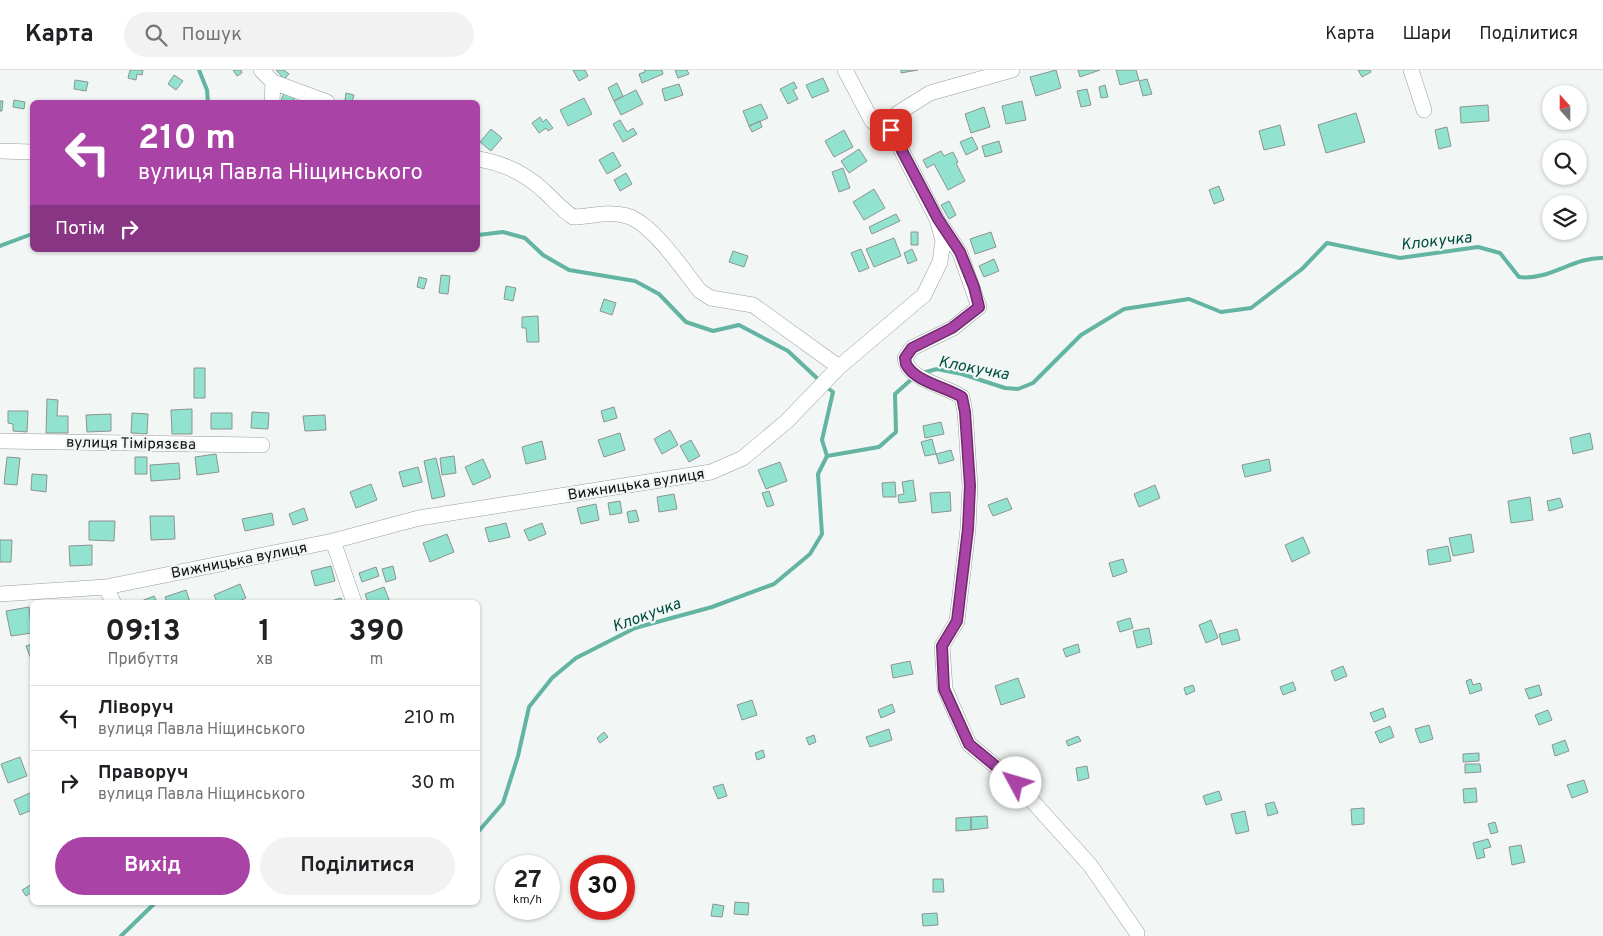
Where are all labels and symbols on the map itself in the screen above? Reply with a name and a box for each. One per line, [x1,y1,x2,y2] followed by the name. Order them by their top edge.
[1542,85,1588,130] north arrow
[870,109,912,151] pin
[1400,228,1473,256] water label: Клокучка
[937,352,1011,386] water label: Клокучка
[66,434,196,455] street label: вулиця Тімірязєва
[566,465,706,506] street label: Вижницька вулиця
[170,539,309,584] street label: Вижницька вулиця
[610,594,684,637] water label: Клокучка
[989,756,1041,808] position arrow
[570,855,635,920] speed limit sign: 30

